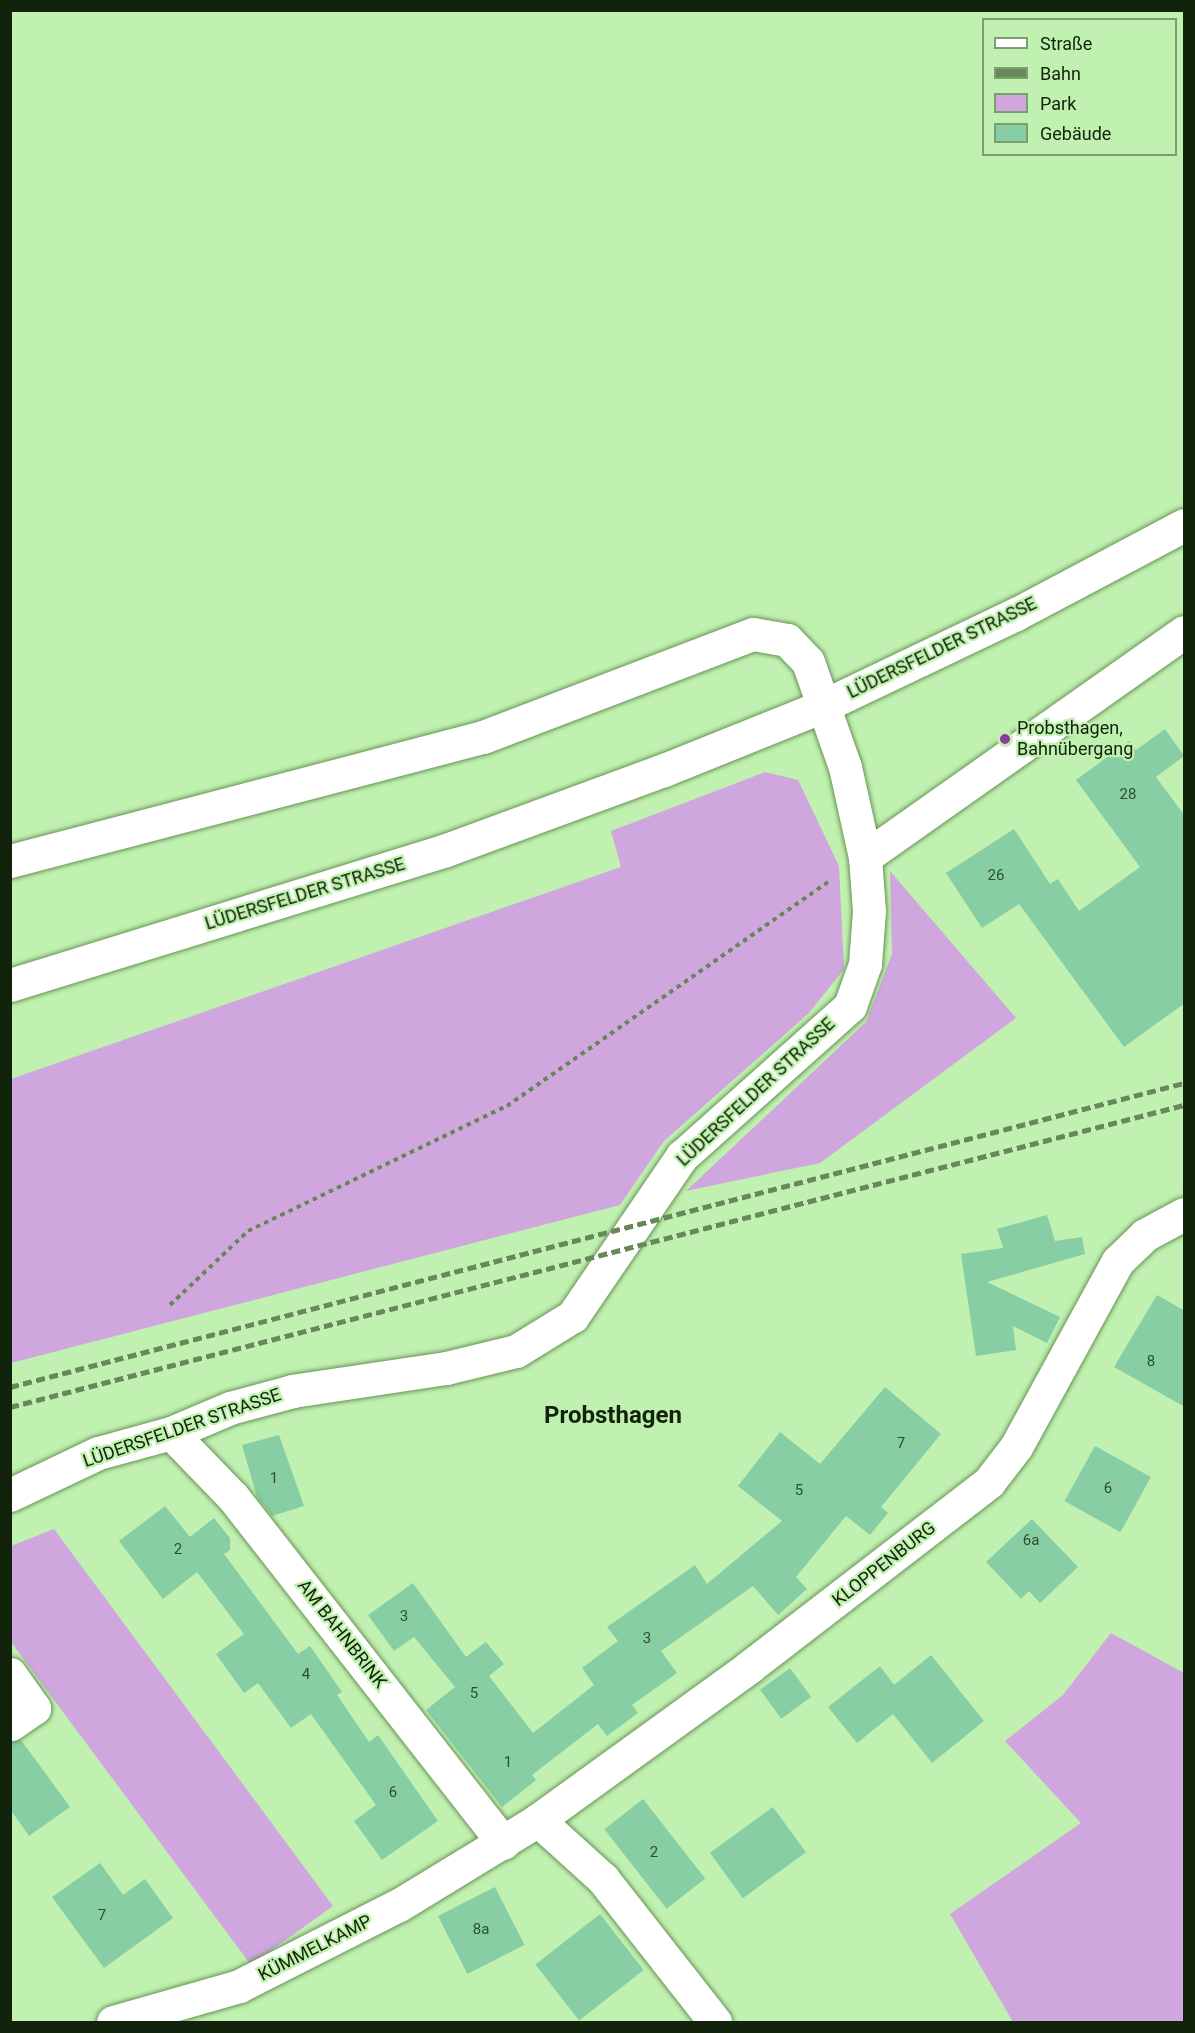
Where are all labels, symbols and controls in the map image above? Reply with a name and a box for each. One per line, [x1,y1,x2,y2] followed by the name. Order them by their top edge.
[982,18,1177,156] legend
[1040,33,1092,54] text: Straße
[1040,63,1081,84] text: Bahn
[1040,93,1076,114] text: Park
[1040,123,1111,144] text: Gebäude
[844,593,1040,703] street label: LÜDERSFELDER STRASSE
[1017,718,1133,760] place label: Probsthagen, Bahnübergang
[998,732,1012,746] marker: Probsthagen, Bahnübergang
[1120,786,1136,804] house number: 28
[202,853,408,935] street label: LÜDERSFELDER STRASSE
[988,867,1004,885] house number: 26
[673,1013,839,1171] street label: LÜDERSFELDER STRASSE
[1147,1353,1155,1371] house number: 8
[80,1384,284,1472] street label: LÜDERSFELDER STRASSE
[544,1402,682,1430] district label: Probsthagen
[897,1435,905,1453] house number: 7
[270,1470,278,1488] house number: 1
[1104,1480,1112,1498] house number: 6
[795,1482,803,1500] house number: 5
[828,1517,940,1611] street label: KLOPPENBURG
[1023,1532,1039,1550] house number: 6a
[174,1541,182,1559] house number: 2
[293,1575,391,1693] street label: AM BAHNBRINK
[400,1608,408,1626] house number: 3
[643,1630,651,1648] house number: 3
[302,1666,310,1684] house number: 4
[470,1685,478,1703] house number: 5
[504,1754,512,1772] house number: 1
[389,1784,397,1802] house number: 6
[650,1844,658,1862] house number: 2
[98,1907,106,1925] house number: 7
[255,1910,375,1986] street label: KÜMMELKAMP
[473,1921,489,1939] house number: 8a

